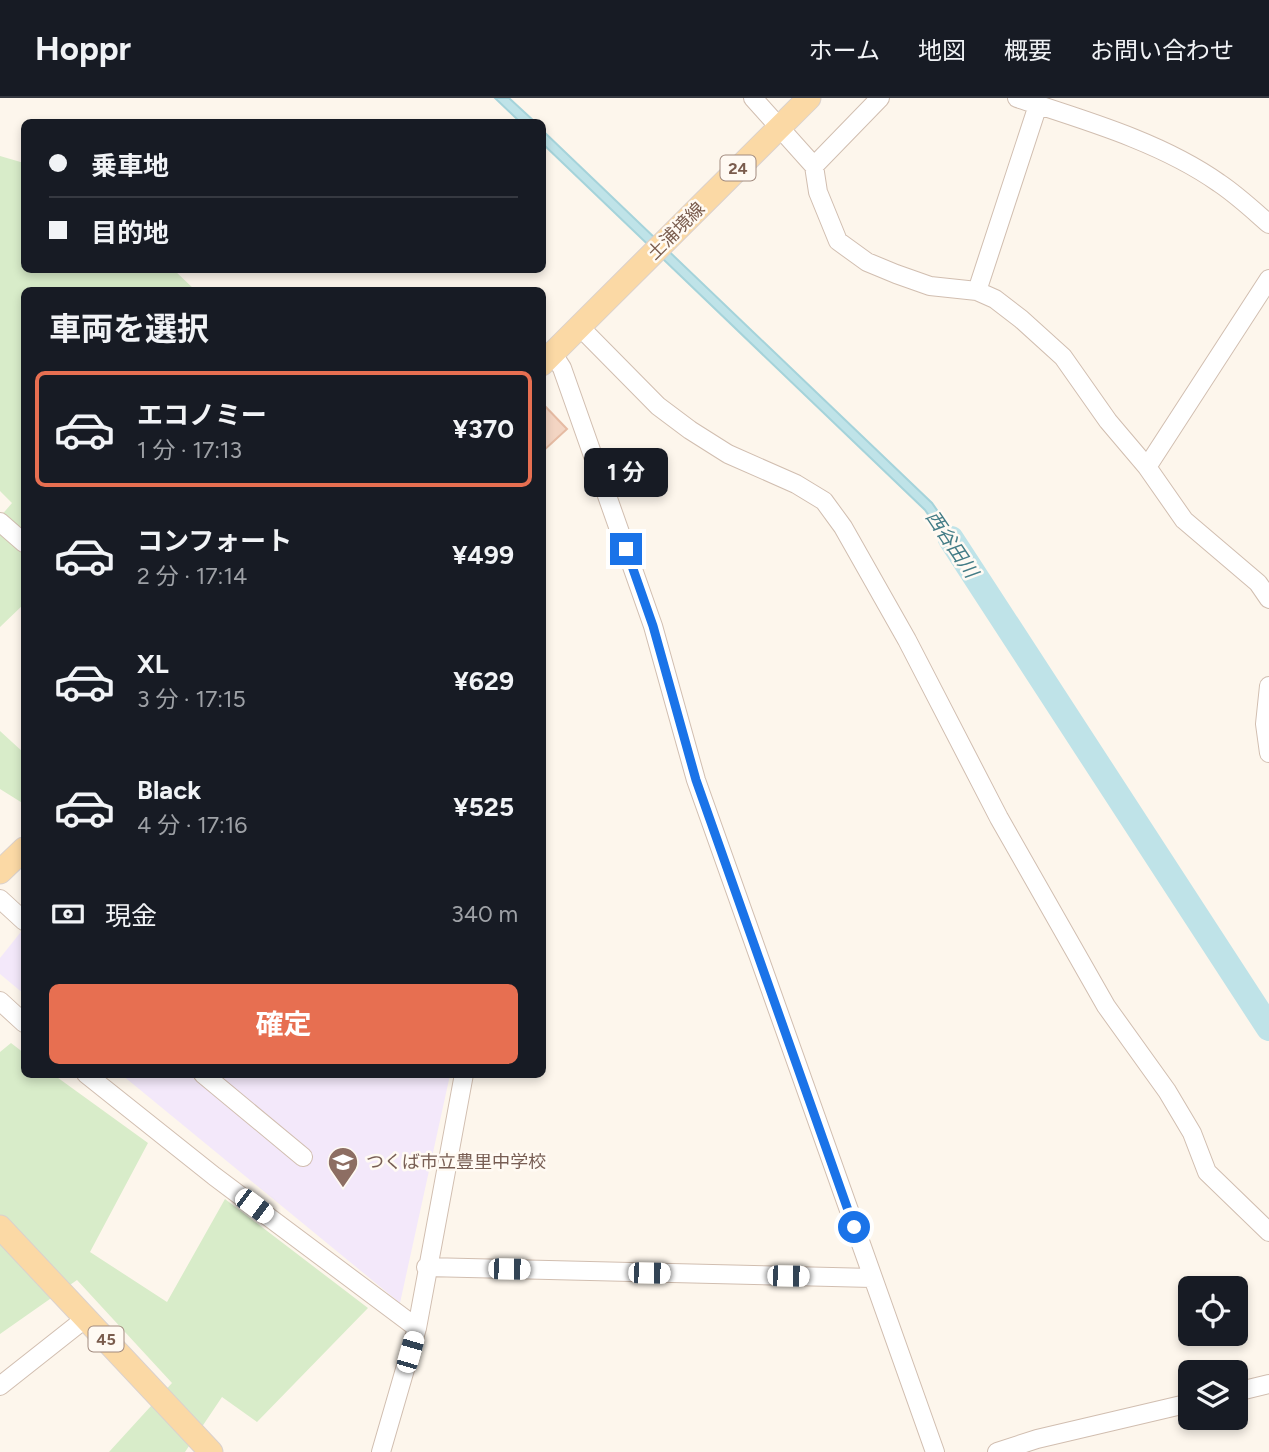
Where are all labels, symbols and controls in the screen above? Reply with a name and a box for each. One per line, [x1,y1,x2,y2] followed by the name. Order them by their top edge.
[35,29,131,68] text: Hoppr
[809,36,880,65] text: ホーム
[918,36,966,65] text: 地図
[1004,36,1052,65] text: 概要
[1090,36,1234,65] text: お問い合わせ
[91,150,169,182] text: 乗車地
[720,156,756,180] road number: 24
[643,198,709,264] street label: 土浦境線
[91,217,169,249] text: 目的地
[49,310,209,348] text: 車両を選択
[53,398,116,461] icon: car
[137,399,267,431] text: エコノミー
[453,413,514,445] text: ¥370
[137,436,242,464] text: 1 分 · 17:13
[584,448,668,496] callout: 1 分
[607,458,645,486] text: 1 分
[921,506,984,584] water label: 西谷田川
[53,524,116,587] icon: car
[137,525,292,557] text: コンフォート
[610,533,642,565] route end
[452,539,514,571] text: ¥499
[137,562,247,590] text: 2 分 · 17:14
[137,648,169,680] text: XL
[53,650,116,713] icon: car
[453,665,514,697] text: ¥629
[137,685,246,713] text: 3 分 · 17:15
[137,774,201,806] text: Black
[53,776,116,839] icon: car
[453,791,514,823] text: ¥525
[137,811,247,839] text: 4 分 · 17:16
[49,895,87,933] icon: cash
[105,900,157,932] text: 現金
[451,900,518,928] text: 340 m
[49,984,518,1064] button: 確定
[326,1145,360,1189] school or university icon: つくば市立豊里中学校
[366,1151,546,1173] place label: つくば市立豊里中学校
[231,1185,278,1227] car
[838,1211,870,1243] route start
[488,1258,531,1280] car
[628,1262,671,1284] car
[767,1265,810,1287] car
[1178,1276,1248,1430] map controls
[1178,1276,1248,1346] button: locate
[88,1326,124,1352] road number: 45
[395,1329,426,1375] car
[1178,1360,1248,1430] button: layers

